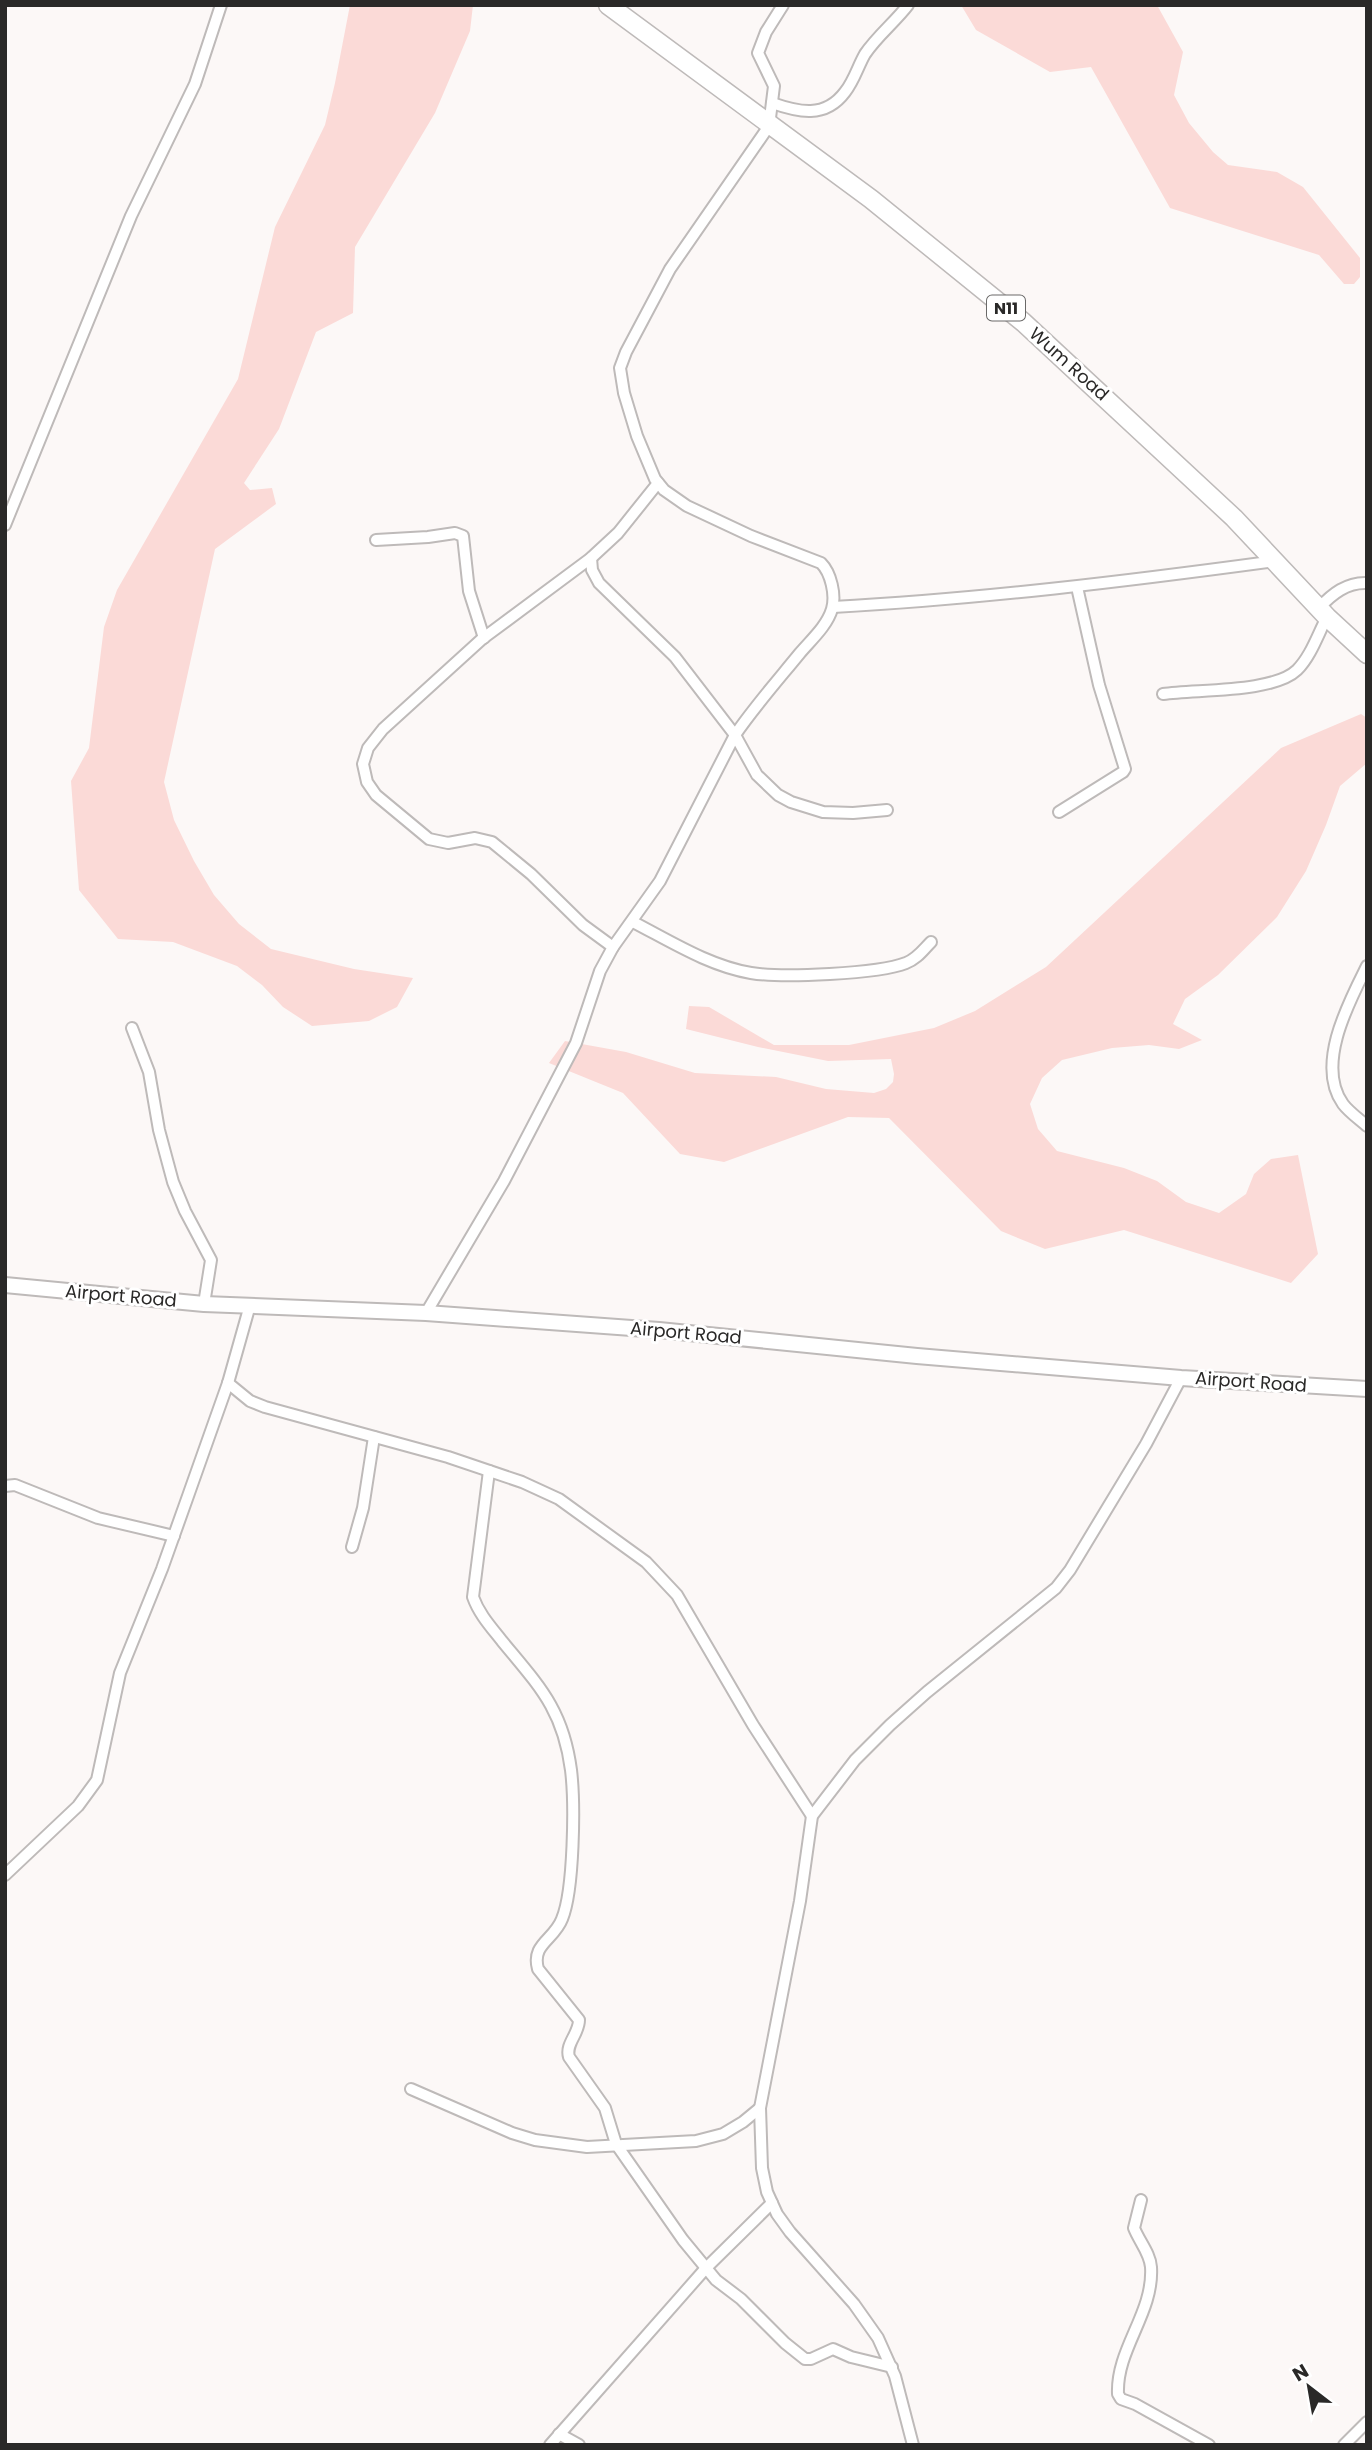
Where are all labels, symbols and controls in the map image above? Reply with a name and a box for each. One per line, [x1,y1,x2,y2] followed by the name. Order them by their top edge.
[987,296,1025,320] road number: N11
[1024,321,1115,406] street label: Wum Road
[64,1278,178,1313] street label: Airport Road
[629,1315,743,1350] street label: Airport Road
[1194,1365,1308,1398] street label: Airport Road
[1274,2352,1344,2422] north arrow
[1287,2358,1314,2388] text: N

